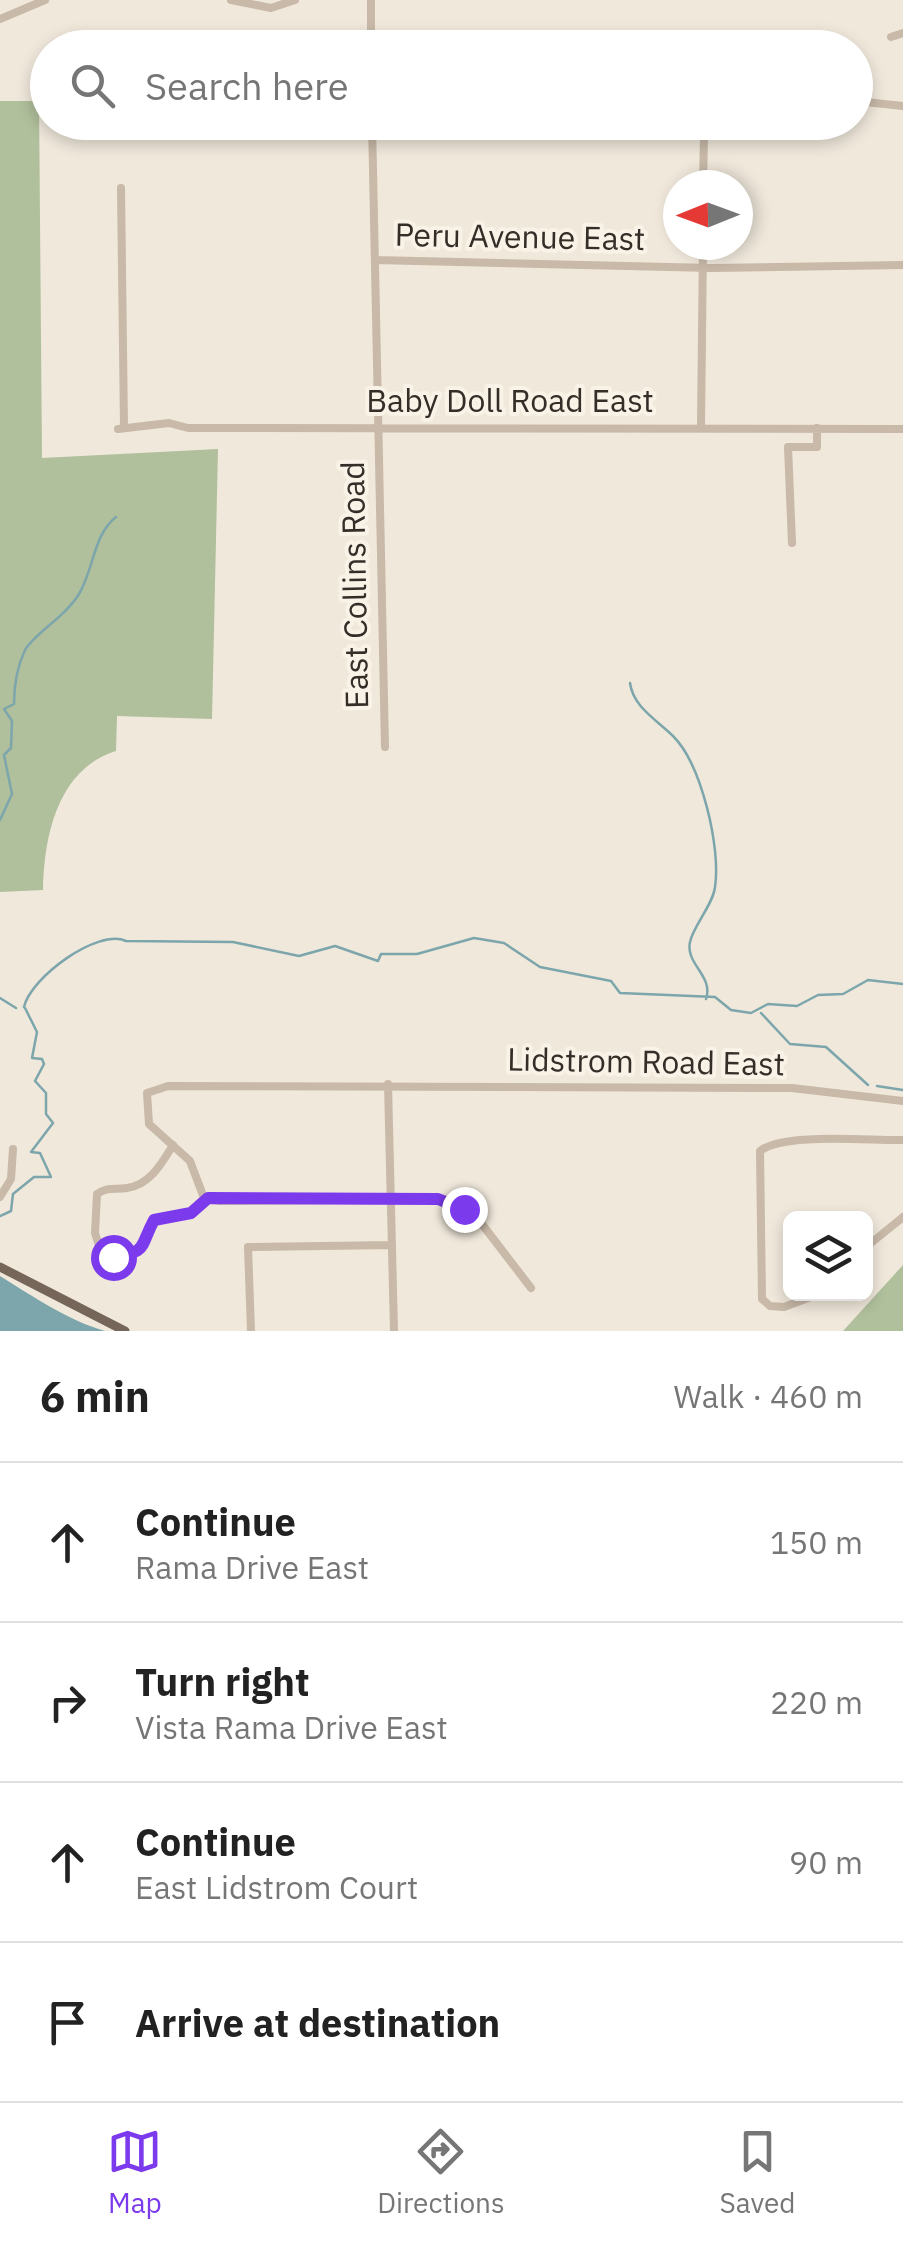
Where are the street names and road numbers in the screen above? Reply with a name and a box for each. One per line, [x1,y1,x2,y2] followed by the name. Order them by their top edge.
[394,213,646,259] street label: Peru Avenue East
[366,379,654,421] street label: Baby Doll Road East
[331,461,377,709] street label: East Collins Road
[507,1038,785,1084] street label: Lidstrom Road East

